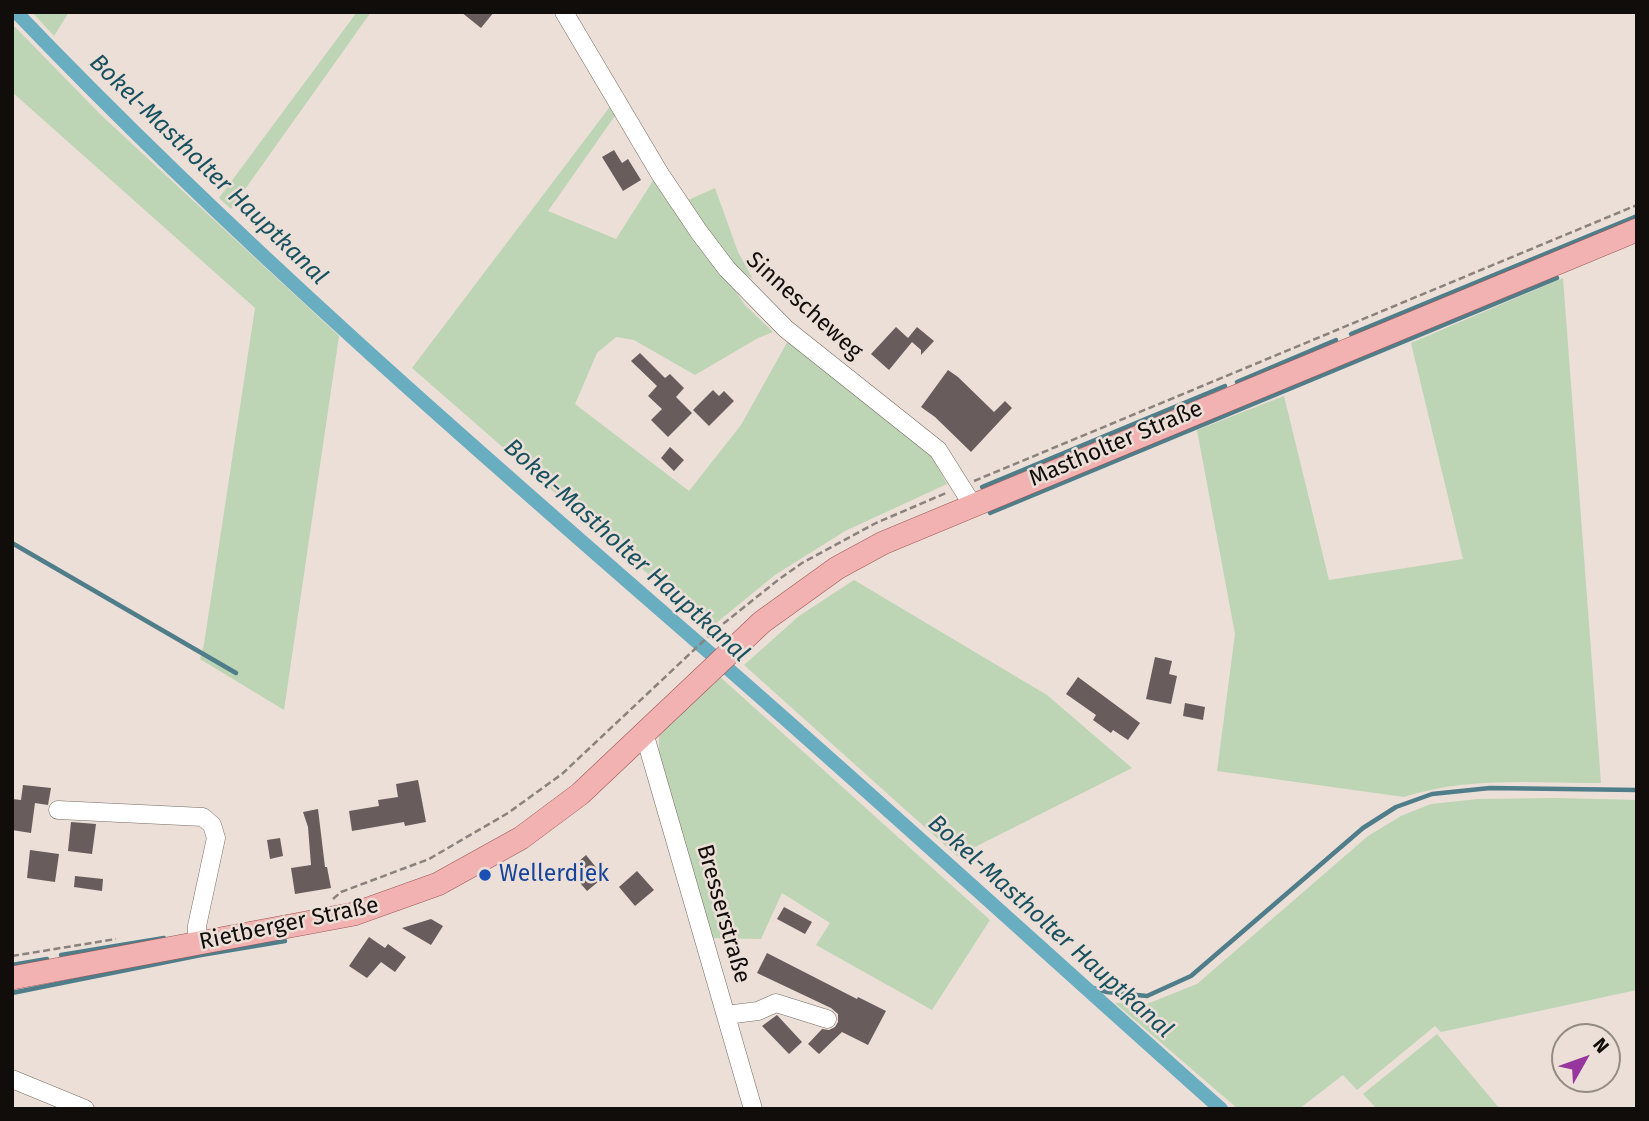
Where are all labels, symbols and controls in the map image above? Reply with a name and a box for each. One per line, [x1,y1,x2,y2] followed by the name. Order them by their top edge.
[83,49,333,291] water label: Bokel-Mastholter Hauptkanal
[740,246,868,366] street label: Sinnescheweg
[1025,395,1207,493] street label: Mastholter Straße
[498,433,754,669] water label: Bokel-Mastholter Hauptkanal
[922,809,1178,1045] water label: Bokel-Mastholter Hauptkanal
[690,842,756,986] street label: Bresserstraße
[499,861,609,889] place label: Wellerdiek
[477,867,493,883] marker: Wellerdiek
[197,892,381,956] street label: Rietberger Straße
[1551,1023,1621,1093] north arrow
[1588,1033,1614,1058] text: N

